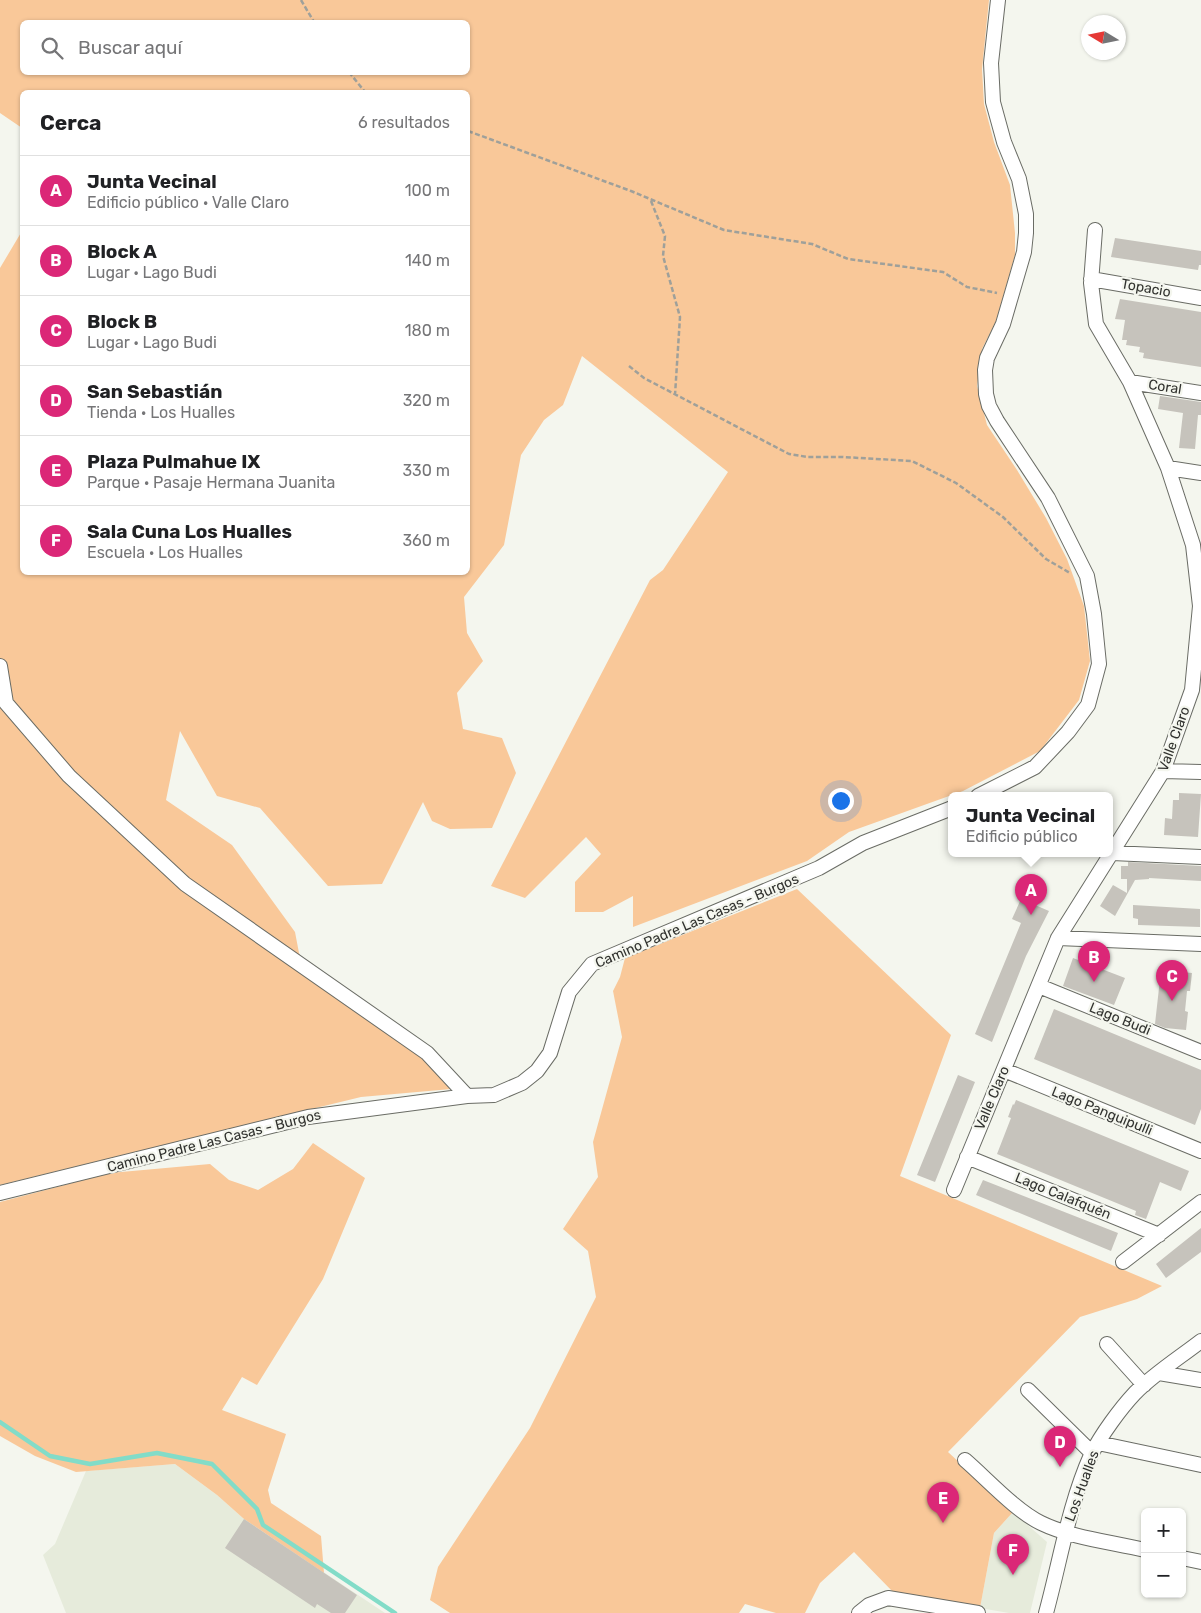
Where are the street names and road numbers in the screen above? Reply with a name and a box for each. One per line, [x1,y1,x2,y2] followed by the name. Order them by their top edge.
[1120,275,1172,301] street label: Topacio
[1147,376,1183,398] street label: Coral
[1154,704,1194,774] street label: Valle Claro
[593,870,801,972] street label: Camino Padre Las Casas - Burgos
[1087,999,1153,1039] street label: Lago Budi
[971,1063,1013,1133] street label: Valle Claro
[1049,1083,1155,1139] street label: Lago Panguipulli
[105,1106,323,1176] street label: Camino Padre Las Casas - Burgos
[1013,1169,1113,1223] street label: Lago Calafquén
[1061,1448,1103,1524] street label: Los Hualles

